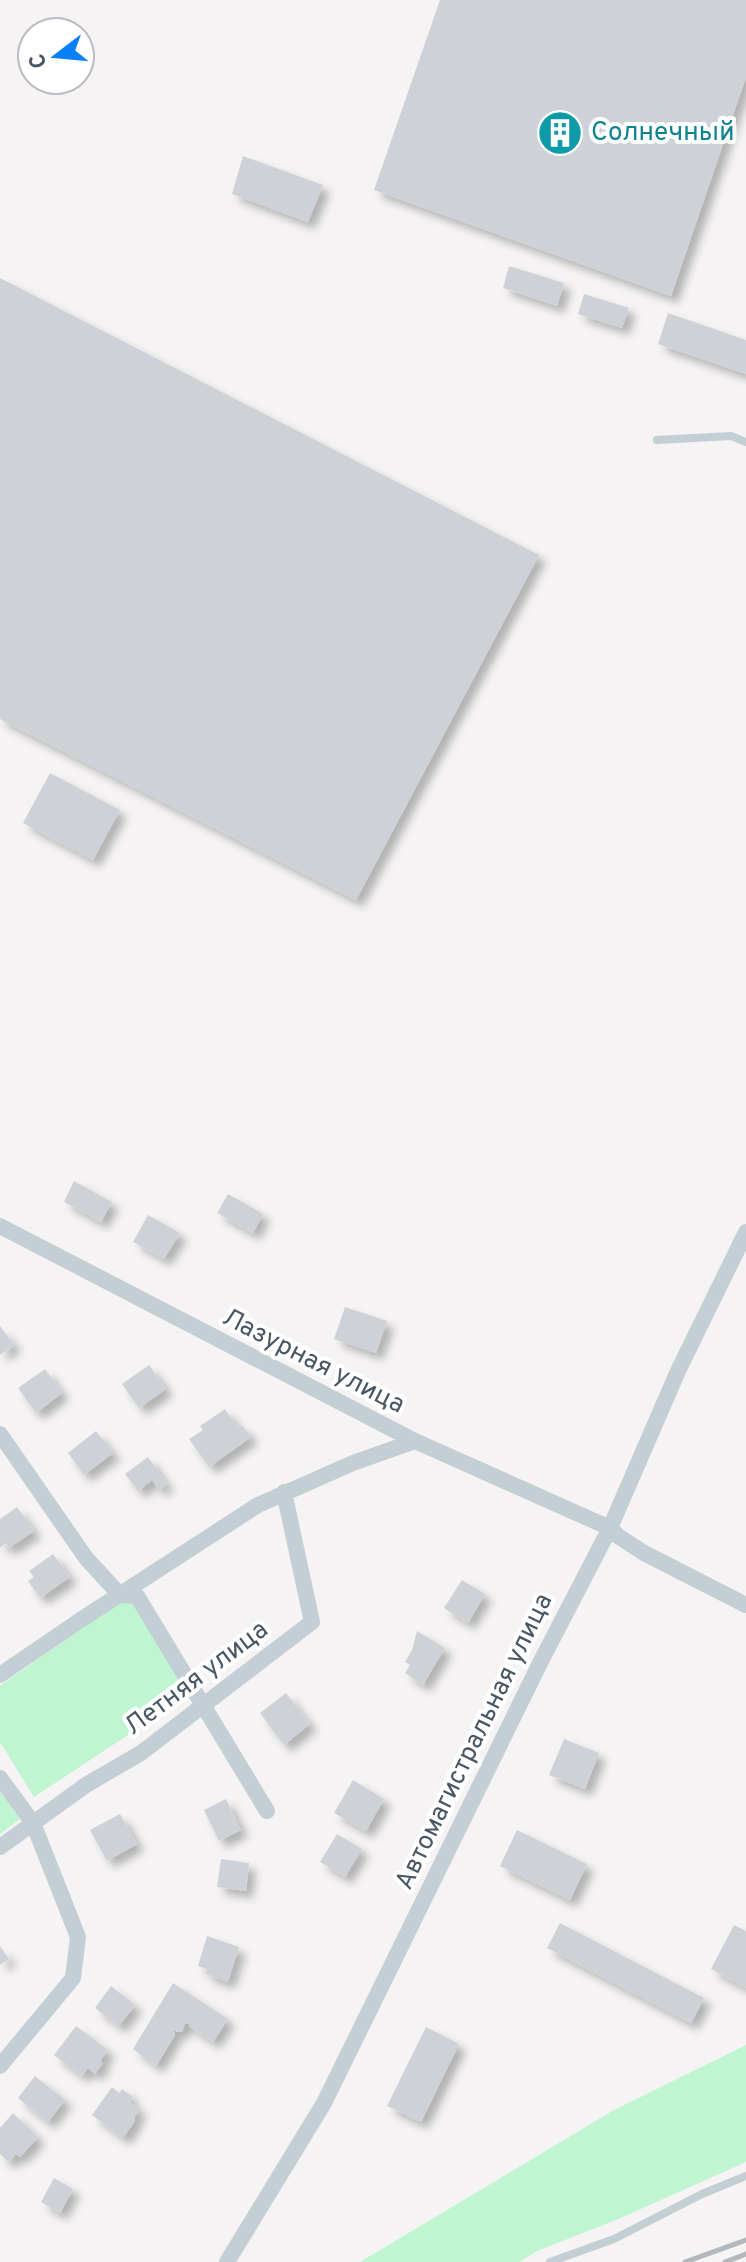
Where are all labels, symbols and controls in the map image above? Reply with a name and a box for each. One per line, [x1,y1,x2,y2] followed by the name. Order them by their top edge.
[16,16,96,96] north arrow
[24,50,54,71] text: С
[536,109,584,157] building icon: Солнечный
[591,117,735,150] place label: Солнечный
[216,1302,410,1422] street label: Лазурная улица
[389,1588,561,1896] street label: Автомагистральная улица
[119,1614,275,1744] street label: Летняя улица

